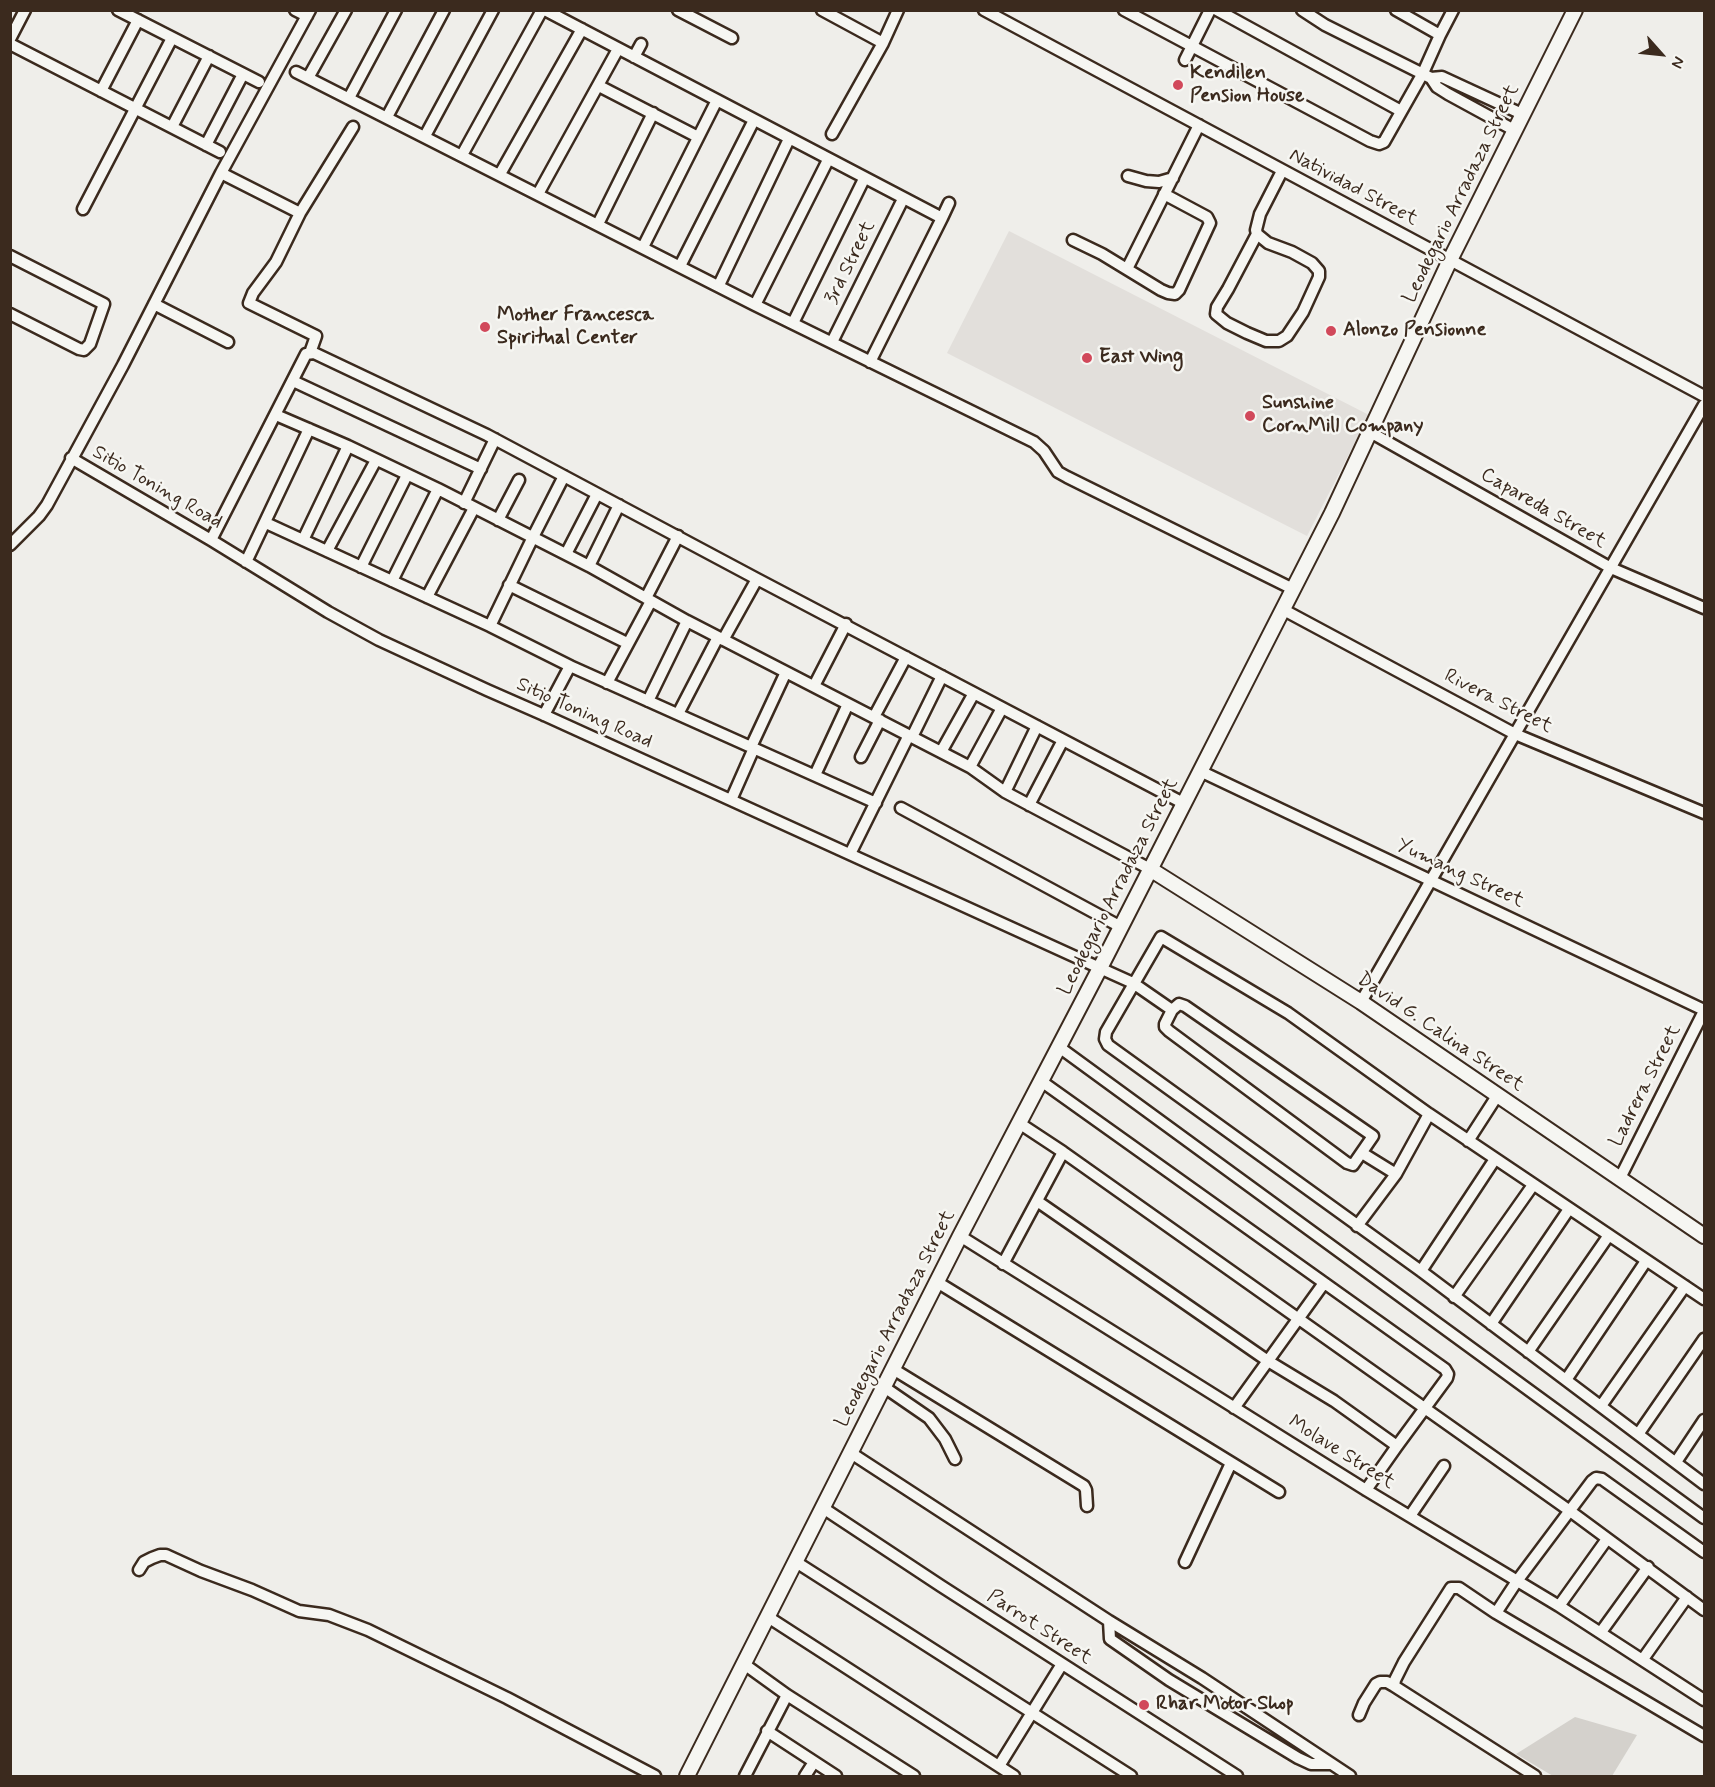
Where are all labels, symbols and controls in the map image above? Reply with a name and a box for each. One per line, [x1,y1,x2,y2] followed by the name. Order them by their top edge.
[1631,24,1691,84] north arrow
[1666,53,1689,72] text: N
[1190,62,1304,109] place label: Kendilen Pension House
[1171,78,1185,92] marker: Kendilen Pension House
[1399,81,1525,307] street label: Leodegario Arradaza Street
[1284,144,1422,232] street label: Natividad Street
[821,217,881,309] street label: 3rd Street
[497,304,654,351] place label: Mother Francesca Spiritual Center
[1343,319,1486,343] place label: Alonzo Pensionne
[478,320,492,334] marker: Mother Francesca Spiritual Center
[1324,324,1338,338] marker: Alonzo Pensionne
[1099,346,1183,370] place label: East Wing
[1080,351,1094,365] marker: East Wing
[1262,392,1424,439] place label: Sunshine CornMill Company
[1243,409,1257,423] marker: Sunshine CornMill Company
[88,441,226,535] street label: Sitio Toning Road
[1476,463,1610,555] street label: Capareda Street
[1440,664,1556,740] street label: Rivera Street
[512,673,656,755] street label: Sitio Toning Road
[1054,774,1184,1000] street label: Leodegario Arradaza Street
[1392,834,1528,914] street label: Yumang Street
[1352,968,1528,1098] street label: David G. Calina Street
[1605,1021,1687,1151] street label: Ladrera Street
[831,1206,961,1432] street label: Leodegario Arradaza Street
[1283,1411,1399,1495] street label: Molave Street
[982,1585,1096,1671] street label: Parrot Street
[1156,1693,1294,1717] place label: Rhar Motor Shop
[1137,1698,1151,1712] marker: Rhar Motor Shop

